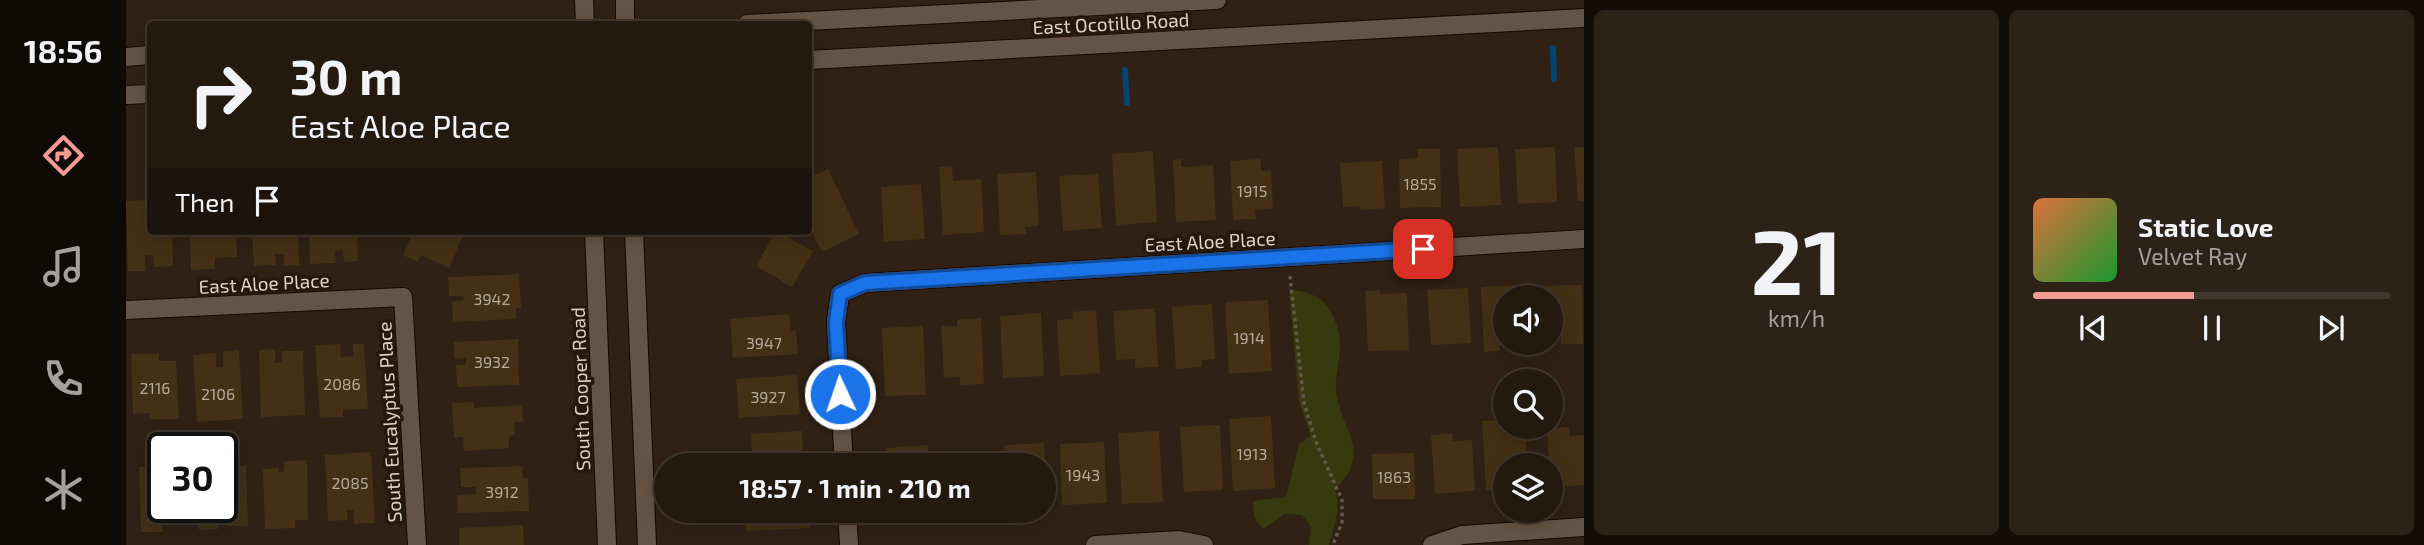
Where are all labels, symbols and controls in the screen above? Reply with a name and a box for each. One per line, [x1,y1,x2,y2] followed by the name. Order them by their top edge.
[1032,7,1190,39] street label: East Ocotillo Road
[24,31,102,69] text: 18:56
[290,46,402,105] text: 30 m
[175,49,266,140] icon: right
[290,106,511,144] text: East Aloe Place
[39,131,88,180] icon: directions
[1403,174,1437,193] house number: 1855
[1237,181,1267,200] house number: 1915
[248,182,286,220] icon: arrive
[175,186,234,217] text: Then
[1750,204,1843,313] text: 21
[2138,211,2274,242] text: Static Love
[1393,219,1453,279] pin
[1144,226,1276,256] street label: East Aloe Place
[1404,230,1442,268] icon: arrive
[39,242,88,291] icon: music
[2138,242,2247,270] text: Velvet Ray
[198,268,330,298] street label: East Aloe Place
[1493,285,1563,523] map controls
[1493,285,1563,355] button: sound
[474,289,510,308] house number: 3942
[1768,304,1825,332] text: km/h
[566,307,594,471] street label: South Cooper Road
[2074,309,2112,347] icon: previous
[2193,309,2231,347] icon: pause
[2312,309,2350,347] icon: next
[372,321,406,523] street label: South Eucalyptus Place
[1233,328,1265,347] house number: 1914
[746,333,782,352] house number: 3947
[474,352,510,371] house number: 3932
[39,354,88,403] icon: phone
[803,357,877,431] position arrow
[1493,369,1563,439] button: search
[323,374,361,393] house number: 2086
[140,378,170,397] house number: 2116
[201,384,235,403] house number: 2106
[750,387,786,406] house number: 3927
[147,432,238,523] speed limit sign: 30
[1237,444,1267,463] house number: 1913
[1493,453,1563,523] button: layers
[39,465,88,514] icon: climate
[1066,465,1100,484] house number: 1943
[1377,467,1411,486] house number: 1863
[739,472,971,503] text: 18:57 · 1 min · 210 m
[332,473,368,492] house number: 2085
[485,482,519,501] house number: 3912

